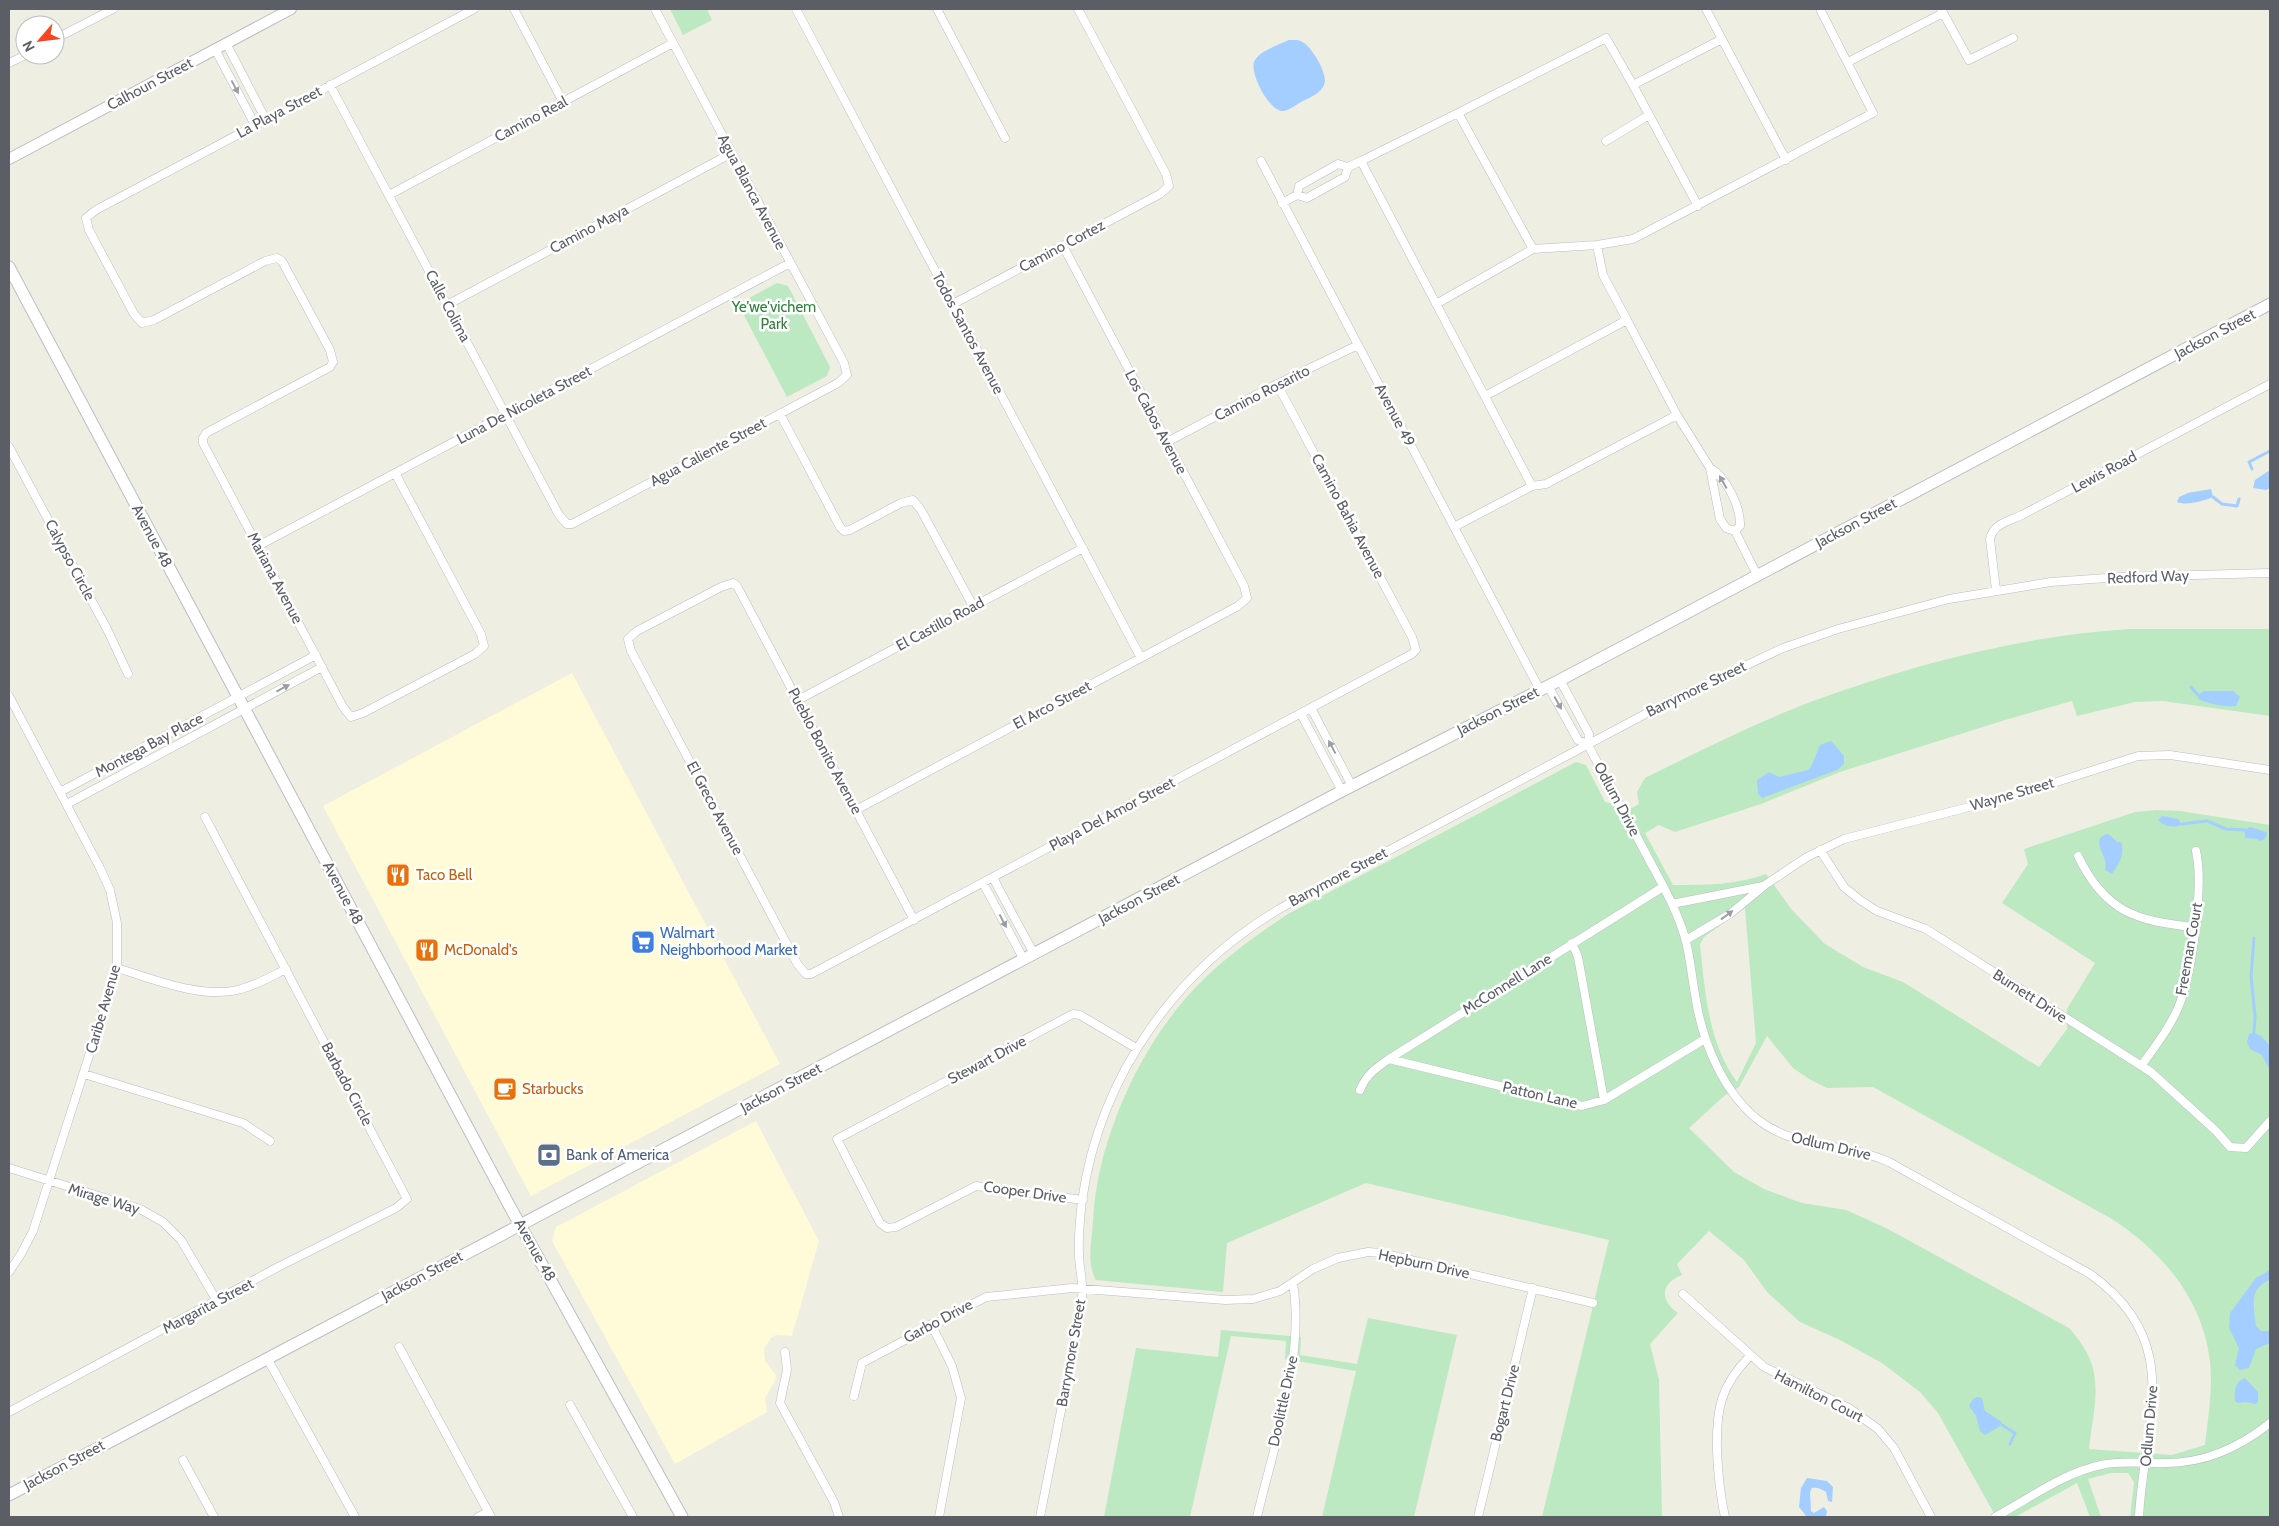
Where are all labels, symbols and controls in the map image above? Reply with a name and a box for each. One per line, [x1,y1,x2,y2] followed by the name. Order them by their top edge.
[15,15,65,65] north arrow
[18,38,39,55] text: N
[104,54,196,114] street label: Calhoun Street
[231,80,239,94] one-way arrow
[233,82,325,142] street label: La Playa Street
[491,92,571,146] street label: Camino Real
[714,131,790,253] street label: Agua Blanca Avenue
[547,200,632,257] street label: Camino Maya
[1016,216,1108,276] street label: Camino Cortez
[422,267,475,346] street label: Calle Colima
[928,269,1008,397] street label: Todos Santos Avenue
[731,298,816,333] park label: Ye'we'vichem Park
[2171,305,2259,363] street label: Jackson Street
[1211,361,1313,425] street label: Camino Rosarito
[454,362,594,448] street label: Luna De Nicoleta Street
[1121,367,1191,477] street label: Los Cabos Avenue
[1371,381,1419,449] street label: Avenue 49
[647,414,769,490] street label: Agua Caliente Street
[2068,447,2140,497] street label: Lewis Road
[1308,451,1389,582] street label: Camino Bahia Avenue
[1719,475,1728,488] one-way arrow
[1812,494,1900,552] street label: Jackson Street
[128,501,176,571] street label: Avenue 48
[41,516,99,604] street label: Calypso Circle
[243,529,307,627] street label: Mariana Avenue
[2107,567,2190,587] street label: Redford Way
[893,593,987,655] street label: El Castillo Road
[1643,657,1749,721] street label: Barrymore Street
[1010,677,1094,733] street label: El Arco Street
[1453,683,1542,740] street label: Jackson Street
[276,684,290,692] one-way arrow
[784,685,866,817] street label: Pueblo Bonito Avenue
[1554,696,1562,711] one-way arrow
[92,709,206,781] street label: Montega Bay Place
[1327,740,1336,754] one-way arrow
[683,758,747,858] street label: El Greco Avenue
[1590,759,1644,839] street label: Odlum Drive
[1046,773,1178,855] street label: Playa Del Amor Street
[1968,773,2056,815] street label: Wayne Street
[1286,844,1390,910] street label: Barrymore Street
[319,858,367,928] street label: Avenue 48
[385,862,411,888] restaurant icon: Taco Bell
[416,866,473,884] place label: Taco Bell
[1095,870,1183,928] street label: Jackson Street
[2172,901,2206,997] street label: Freeman Court
[1720,910,1733,921] one-way arrow
[999,914,1007,929] one-way arrow
[660,924,798,959] place label: Walmart Neighborhood Market
[630,929,656,955] supermarket icon: Walmart Neighborhood Market
[414,937,440,963] restaurant icon: McDonald's
[444,941,518,959] place label: McDonald's
[1459,949,1555,1019] street label: McConnell Lane
[82,962,124,1055] street label: Caribe Avenue
[1990,965,2071,1027] street label: Burnett Drive
[945,1032,1029,1088] street label: Stewart Drive
[318,1039,377,1129] street label: Barbado Circle
[737,1059,825,1117] street label: Jackson Street
[492,1076,518,1102] cafe icon: Starbucks
[1501,1078,1579,1112] street label: Patton Lane
[522,1080,583,1098] place label: Starbucks
[1789,1128,1873,1164] street label: Odlum Drive
[536,1142,562,1168] bank icon: Bank of America
[566,1146,670,1164] place label: Bank of America
[982,1177,1068,1207] street label: Cooper Drive
[66,1180,142,1218] street label: Mirage Way
[510,1216,560,1284] street label: Avenue 48
[1377,1246,1472,1283] street label: Hepburn Drive
[378,1247,466,1305] street label: Jackson Street
[159,1274,257,1338] street label: Margarita Street
[900,1295,976,1347] street label: Garbo Drive
[1053,1298,1089,1408] street label: Barrymore Street
[1265,1354,1301,1448] street label: Doolittle Drive
[1487,1362,1523,1443] street label: Bogart Drive
[1772,1366,1866,1426] street label: Hamilton Court
[2136,1384,2162,1467] street label: Odlum Drive
[20,1436,108,1494] street label: Jackson Street

